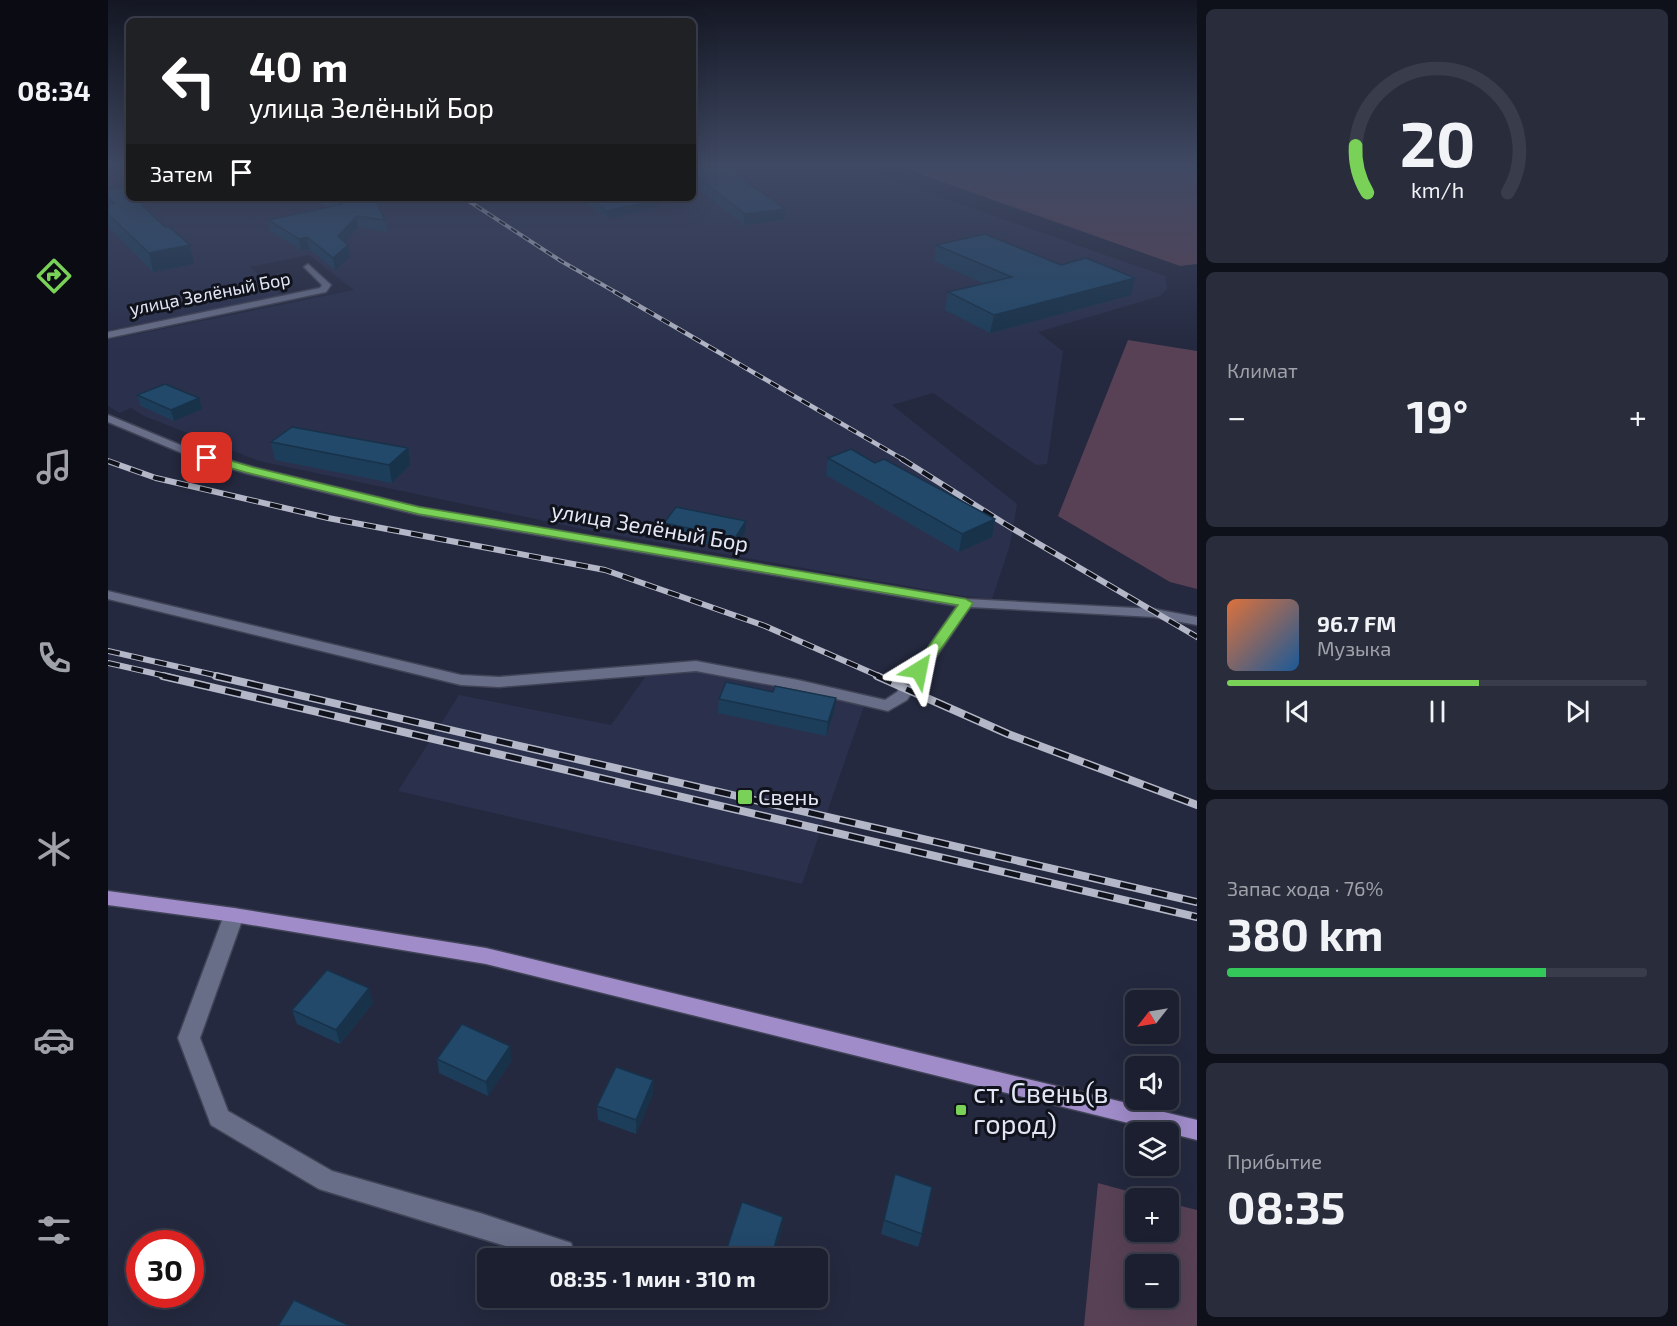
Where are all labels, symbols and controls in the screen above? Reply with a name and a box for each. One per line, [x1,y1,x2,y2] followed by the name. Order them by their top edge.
[249,40,348,90] text: 40 m
[150,42,228,120] icon: left
[17,74,91,106] text: 08:34
[249,91,494,123] text: улица Зелёный Бор
[1399,105,1475,180] text: 20
[225,156,258,189] icon: arrive
[150,160,213,186] text: Затем
[1410,178,1464,203] text: km/h
[33,255,75,297] icon: directions
[128,267,292,319] street label: улица Зелёный Бор
[1227,358,1298,382] text: Климат
[1407,388,1468,442] text: 19°
[1227,396,1246,436] text: −
[1629,396,1647,436] text: +
[181,432,232,483] pin
[190,441,223,474] icon: arrive
[33,446,75,488] icon: music
[549,496,751,557] street label: улица Зелёный Бор
[1317,610,1396,636] text: 96.7 FM
[1317,636,1391,660] text: Музыка
[33,637,75,679] icon: phone
[887,638,951,702] position arrow
[1281,695,1314,728] icon: previous
[1421,695,1454,728] icon: pause
[1561,695,1594,728] icon: next
[758,783,819,809] place label: Свень
[736,788,754,806] marker: Свень
[33,828,75,870] icon: climate
[1227,876,1383,900] text: Запас хода · 76%
[1227,906,1383,960] text: 380 km
[1125,990,1179,1044] north arrow
[1125,990,1179,1308] map controls
[33,1019,75,1061] icon: car
[1125,1056,1179,1110] button: sound
[973,1076,1109,1140] place label: ст. Свень(в город)
[954,1103,968,1117] marker: ст. Свень(в город)
[1125,1122,1179,1176] button: layers
[1227,1149,1322,1173] text: Прибытие
[1227,1179,1345,1233] text: 08:35
[1125,1188,1179,1242] button: +
[33,1209,75,1251] icon: filters
[126,1230,204,1308] speed limit sign: 30
[1125,1254,1179,1308] button: −
[549,1265,756,1291] text: 08:35 · 1 мин · 310 m

